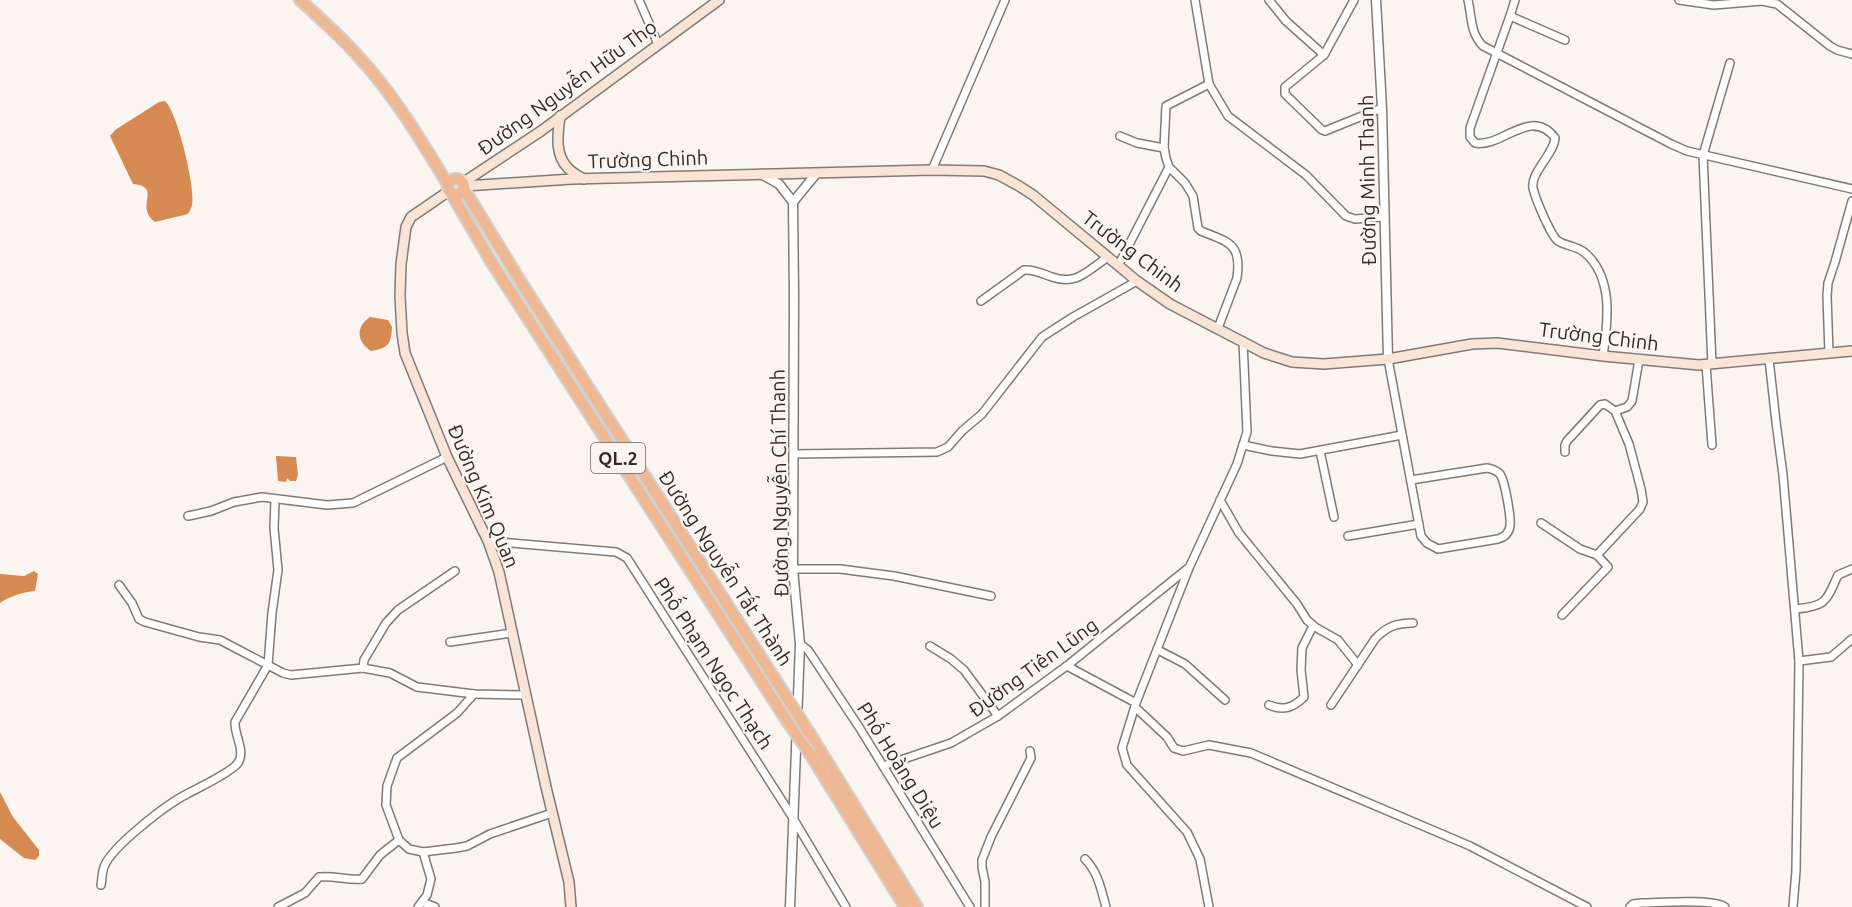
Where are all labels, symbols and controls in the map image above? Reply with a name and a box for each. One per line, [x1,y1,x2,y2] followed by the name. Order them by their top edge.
[472,13,661,160] street label: Đường Nguyễn Hữu Thọ
[1354,94,1380,266] street label: Đường Minh Thanh
[587,145,709,173] street label: Trường Chinh
[1078,206,1188,296] street label: Trường Chinh
[1538,317,1660,355] street label: Trường Chinh
[764,369,792,597] street label: Đường Nguyễn Chí Thanh
[443,421,525,571] street label: Đường Kim Quan
[591,443,645,473] road number: QL.2
[654,465,800,670] street label: Đường Nguyễn Tất Thành
[650,571,781,753] street label: Phố Phạm Ngọc Thạch
[964,613,1102,721] street label: Đường Tiên Lũng
[853,696,952,832] street label: Phố Hoàng Diệu

